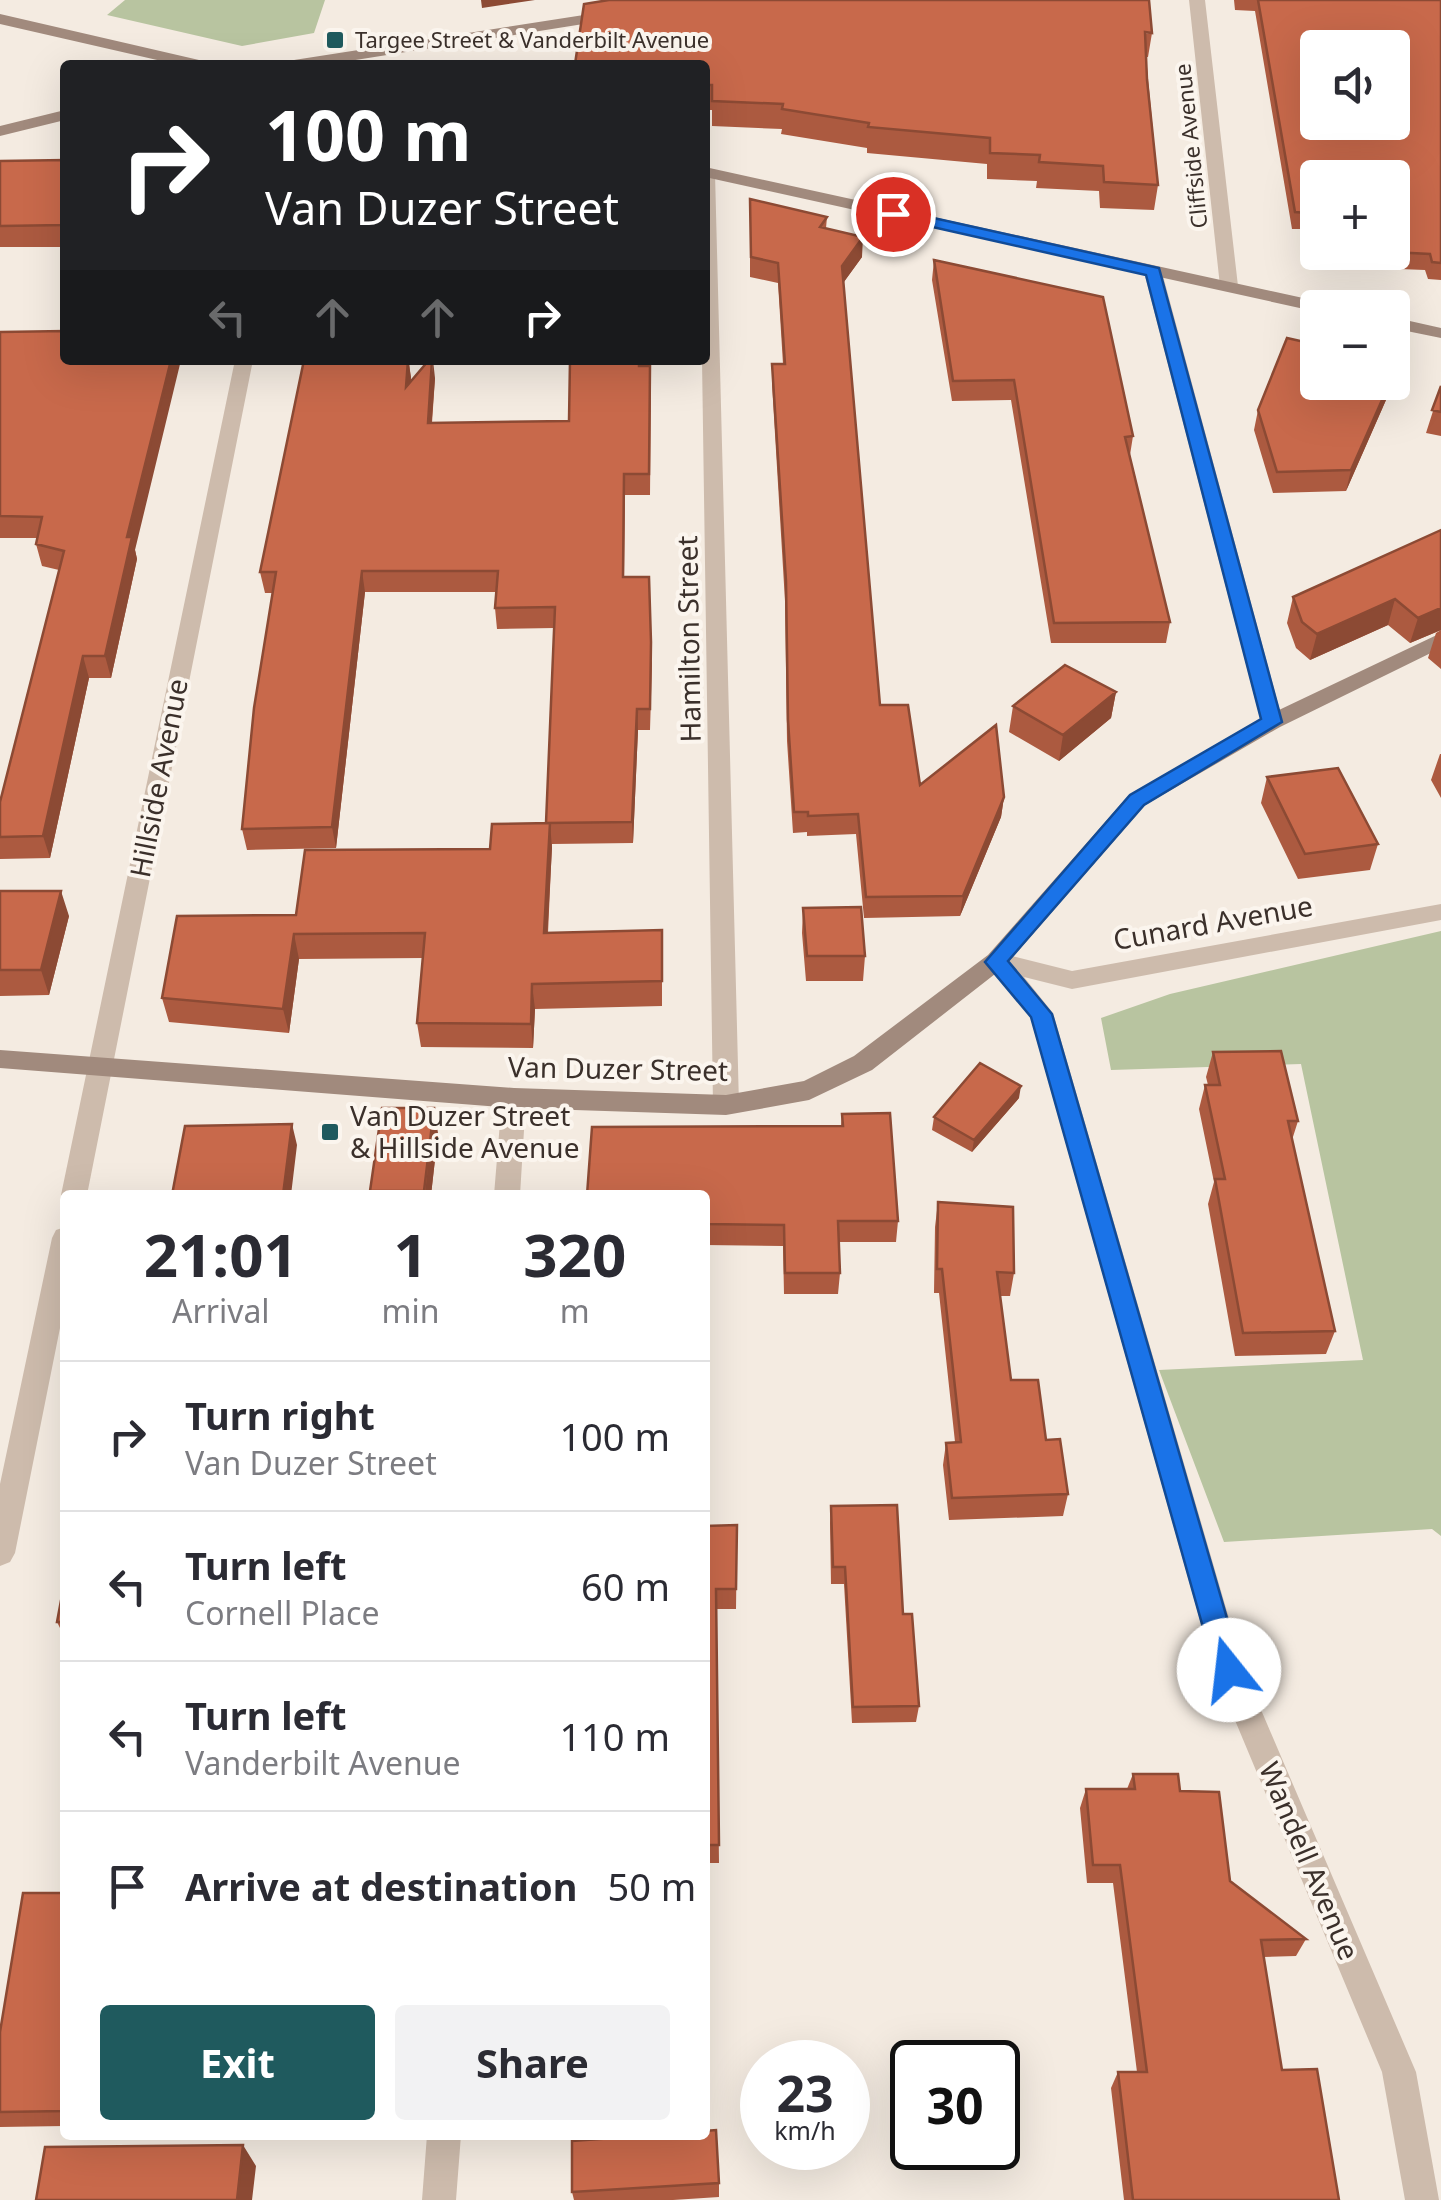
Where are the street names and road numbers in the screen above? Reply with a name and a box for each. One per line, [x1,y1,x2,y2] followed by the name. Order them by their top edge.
[1166,62,1214,230] street label: Cliffside Avenue
[667,535,709,743] street label: Hamilton Street
[120,675,196,880] street label: Hillside Avenue
[1110,886,1316,958] street label: Cunard Avenue
[508,1047,728,1089] street label: Van Duzer Street
[1251,1756,1369,1965] street label: Wandell Avenue

